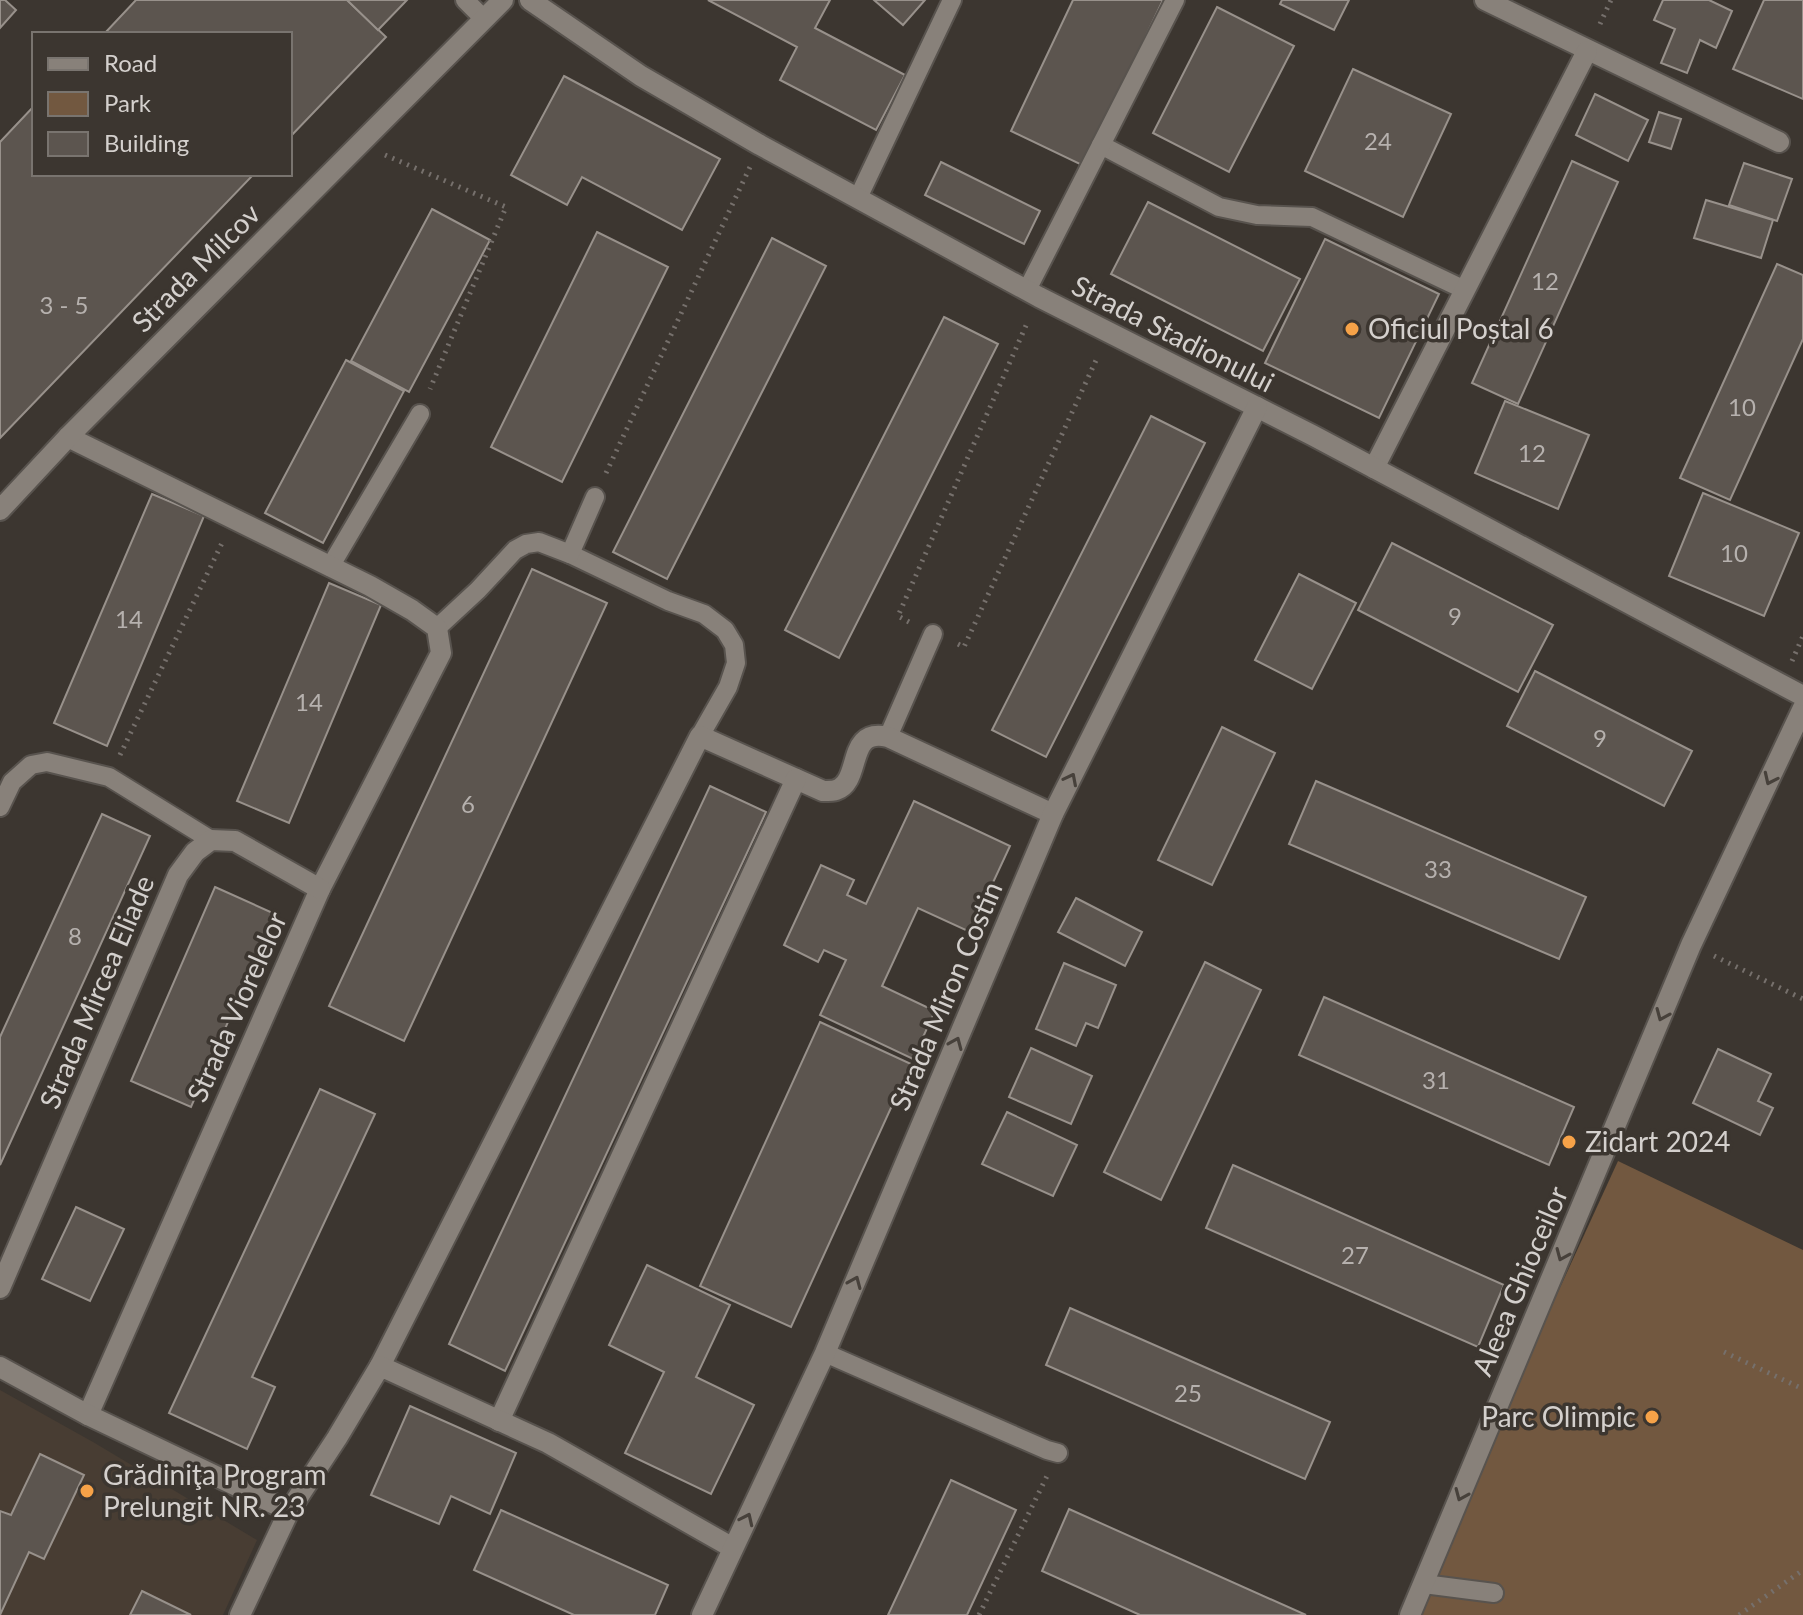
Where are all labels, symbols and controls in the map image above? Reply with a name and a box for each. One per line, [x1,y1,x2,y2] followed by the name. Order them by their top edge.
[32,32,292,176] legend
[104,48,157,77] text: Road
[104,88,152,117] text: Park
[1364,126,1392,155] house number: 24
[104,128,189,157] text: Building
[124,196,267,339] street label: Strada Milcov
[1531,266,1559,295] house number: 12
[1067,268,1280,399] street label: Strada Stadionului
[39,290,89,319] house number: 3 - 5
[1368,311,1554,345] place label: Oficiul Poștal 6
[1343,320,1361,338] marker: Oficiul Poștal 6
[1728,392,1756,421] house number: 10
[1518,438,1546,467] house number: 12
[1720,538,1748,567] house number: 10
[1448,601,1462,630] house number: 9
[115,604,143,633] house number: 14
[295,687,323,716] house number: 14
[1593,723,1607,752] house number: 9
[1764,770,1780,785] one-way arrow
[1061,772,1077,787] one-way arrow
[461,789,475,818] house number: 6
[1424,854,1452,883] house number: 33
[32,870,161,1113] street label: Strada Mircea Eliade
[881,876,1009,1115] street label: Strada Miron Costin
[179,906,293,1107] street label: Strada Viorelelor
[68,921,82,950] house number: 8
[1655,1007,1672,1021] one-way arrow
[947,1037,963,1051] one-way arrow
[1422,1065,1450,1094] house number: 31
[1585,1124,1730,1158] place label: Zidart 2024
[1560,1133,1578,1151] marker: Zidart 2024
[1464,1181,1574,1380] street label: Aleea Ghioceilor
[1341,1240,1369,1269] house number: 27
[1555,1247,1571,1261] one-way arrow
[845,1276,861,1291] one-way arrow
[1174,1378,1202,1407] house number: 25
[1481,1399,1636,1433] place label: Parc Olimpic
[1643,1408,1661,1426] marker: Parc Olimpic
[103,1457,326,1523] place label: Grădiniţa Program Prelungit NR. 23
[78,1482,96,1500] marker: Grădiniţa Program Prelungit NR. 23
[1455,1487,1471,1501] one-way arrow
[737,1513,753,1527] one-way arrow

